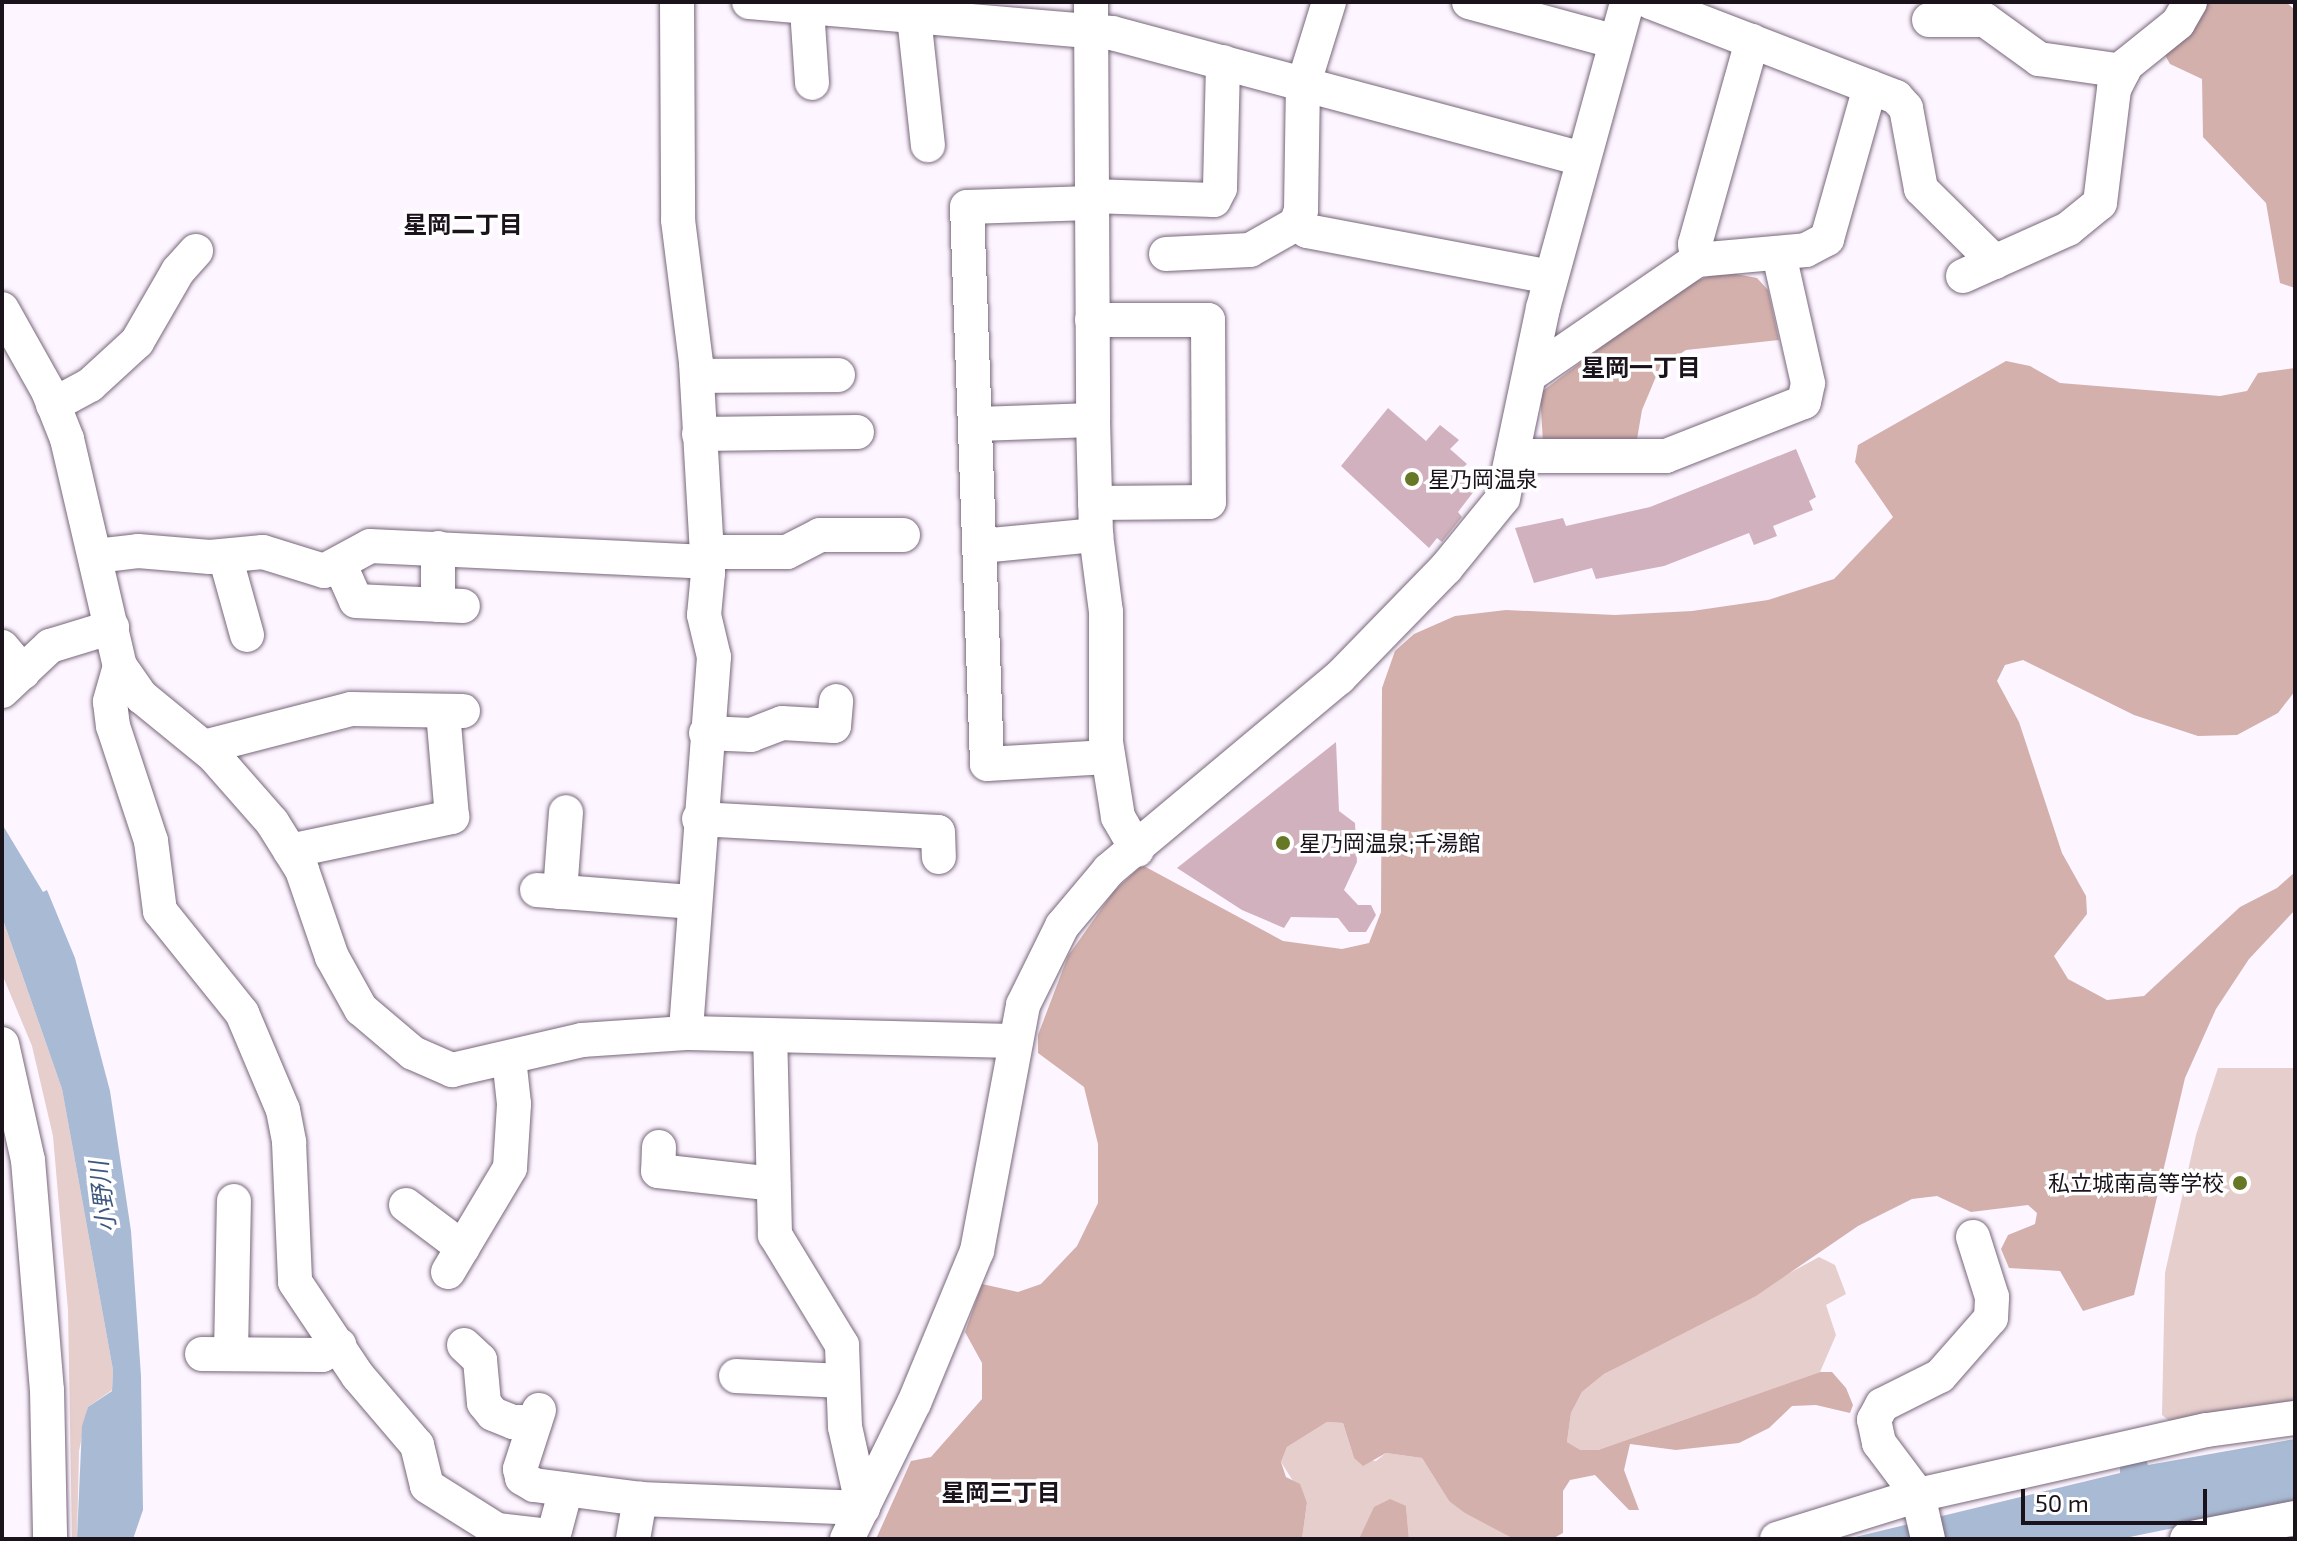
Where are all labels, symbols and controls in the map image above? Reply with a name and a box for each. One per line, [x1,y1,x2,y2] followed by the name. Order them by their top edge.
[403,210,523,238] district label: 星岡二丁目
[1581,353,1701,381] district label: 星岡一丁目
[1428,466,1538,492] place label: 星乃岡温泉
[1403,470,1421,488] marker: 星乃岡温泉
[1299,830,1480,856] place label: 星乃岡温泉;千湯館
[1274,834,1292,852] marker: 星乃岡温泉;千湯館
[83,1160,121,1234] water label: 小野川
[2048,1170,2224,1196] place label: 私立城南高等学校
[2231,1174,2249,1192] marker: 私立城南高等学校
[2025,1473,2211,1523] scale bar
[941,1478,1061,1506] district label: 星岡三丁目
[2035,1488,2089,1517] text: 50 m

